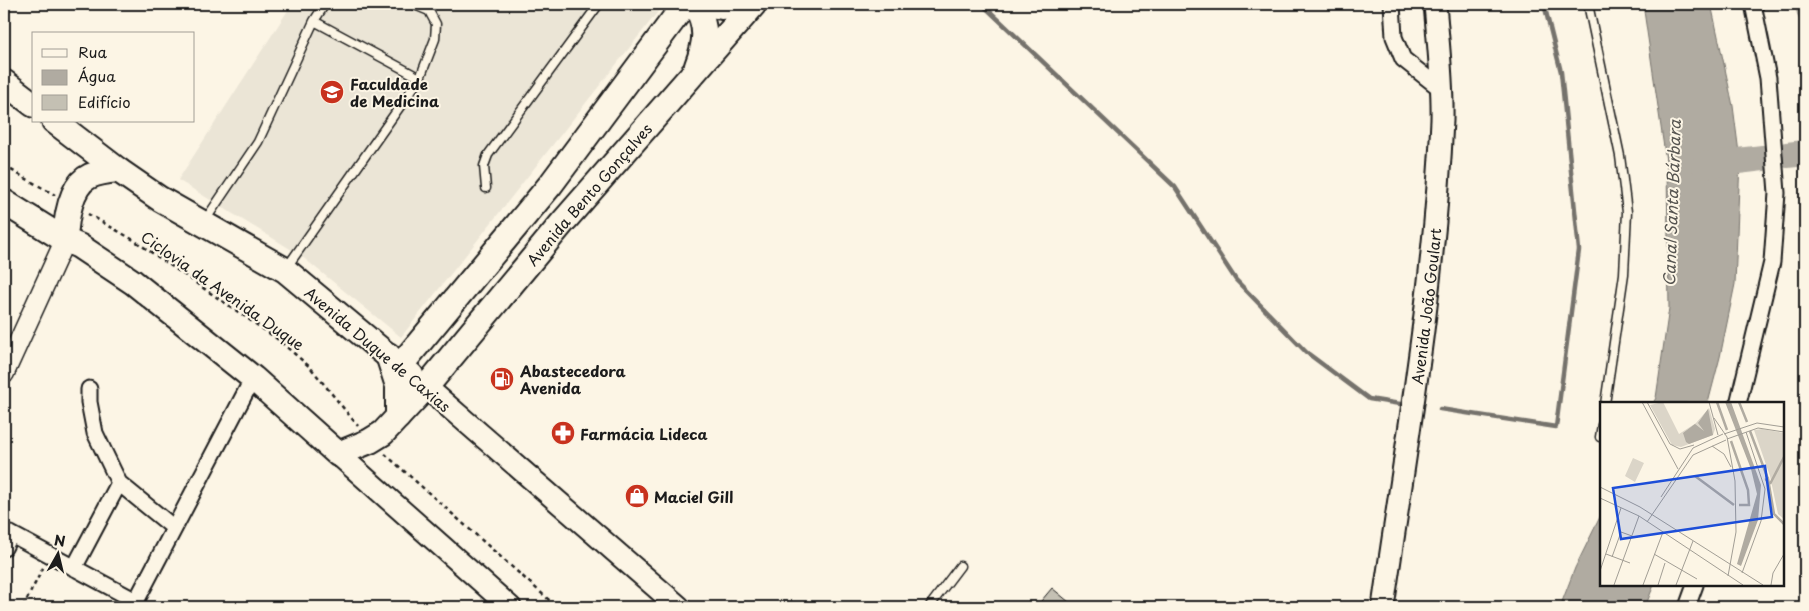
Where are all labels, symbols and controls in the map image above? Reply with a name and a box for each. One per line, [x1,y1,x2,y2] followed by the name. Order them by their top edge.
[32,32,195,122] legend
[78,40,107,63] text: Rua
[78,64,116,87] text: Água
[350,72,439,112] place label: Faculdade de Medicina
[319,79,345,105] school or university icon: Faculdade de Medicina
[78,90,131,113] text: Edifício
[520,117,657,270] street label: Avenida Bento Gonçalves
[1656,118,1686,287] water label: Canal Santa Bárbara
[137,225,309,355] street label: Ciclovia da Avenida Duque
[1404,227,1446,386] street label: Avenida João Goulart
[300,281,456,417] street label: Avenida Duque de Caxias
[519,359,627,399] place label: Abastecedora Avenida
[489,366,515,392] fuel station icon: Abastecedora Avenida
[1600,402,1784,586] inset map
[550,420,576,446] pharmacy icon: Farmácia Lideca
[580,422,708,445] place label: Farmácia Lideca
[624,483,650,509] shop icon: Maciel Gill
[654,485,733,508] place label: Maciel Gill
[32,528,82,578] north arrow
[53,529,67,552] text: N

